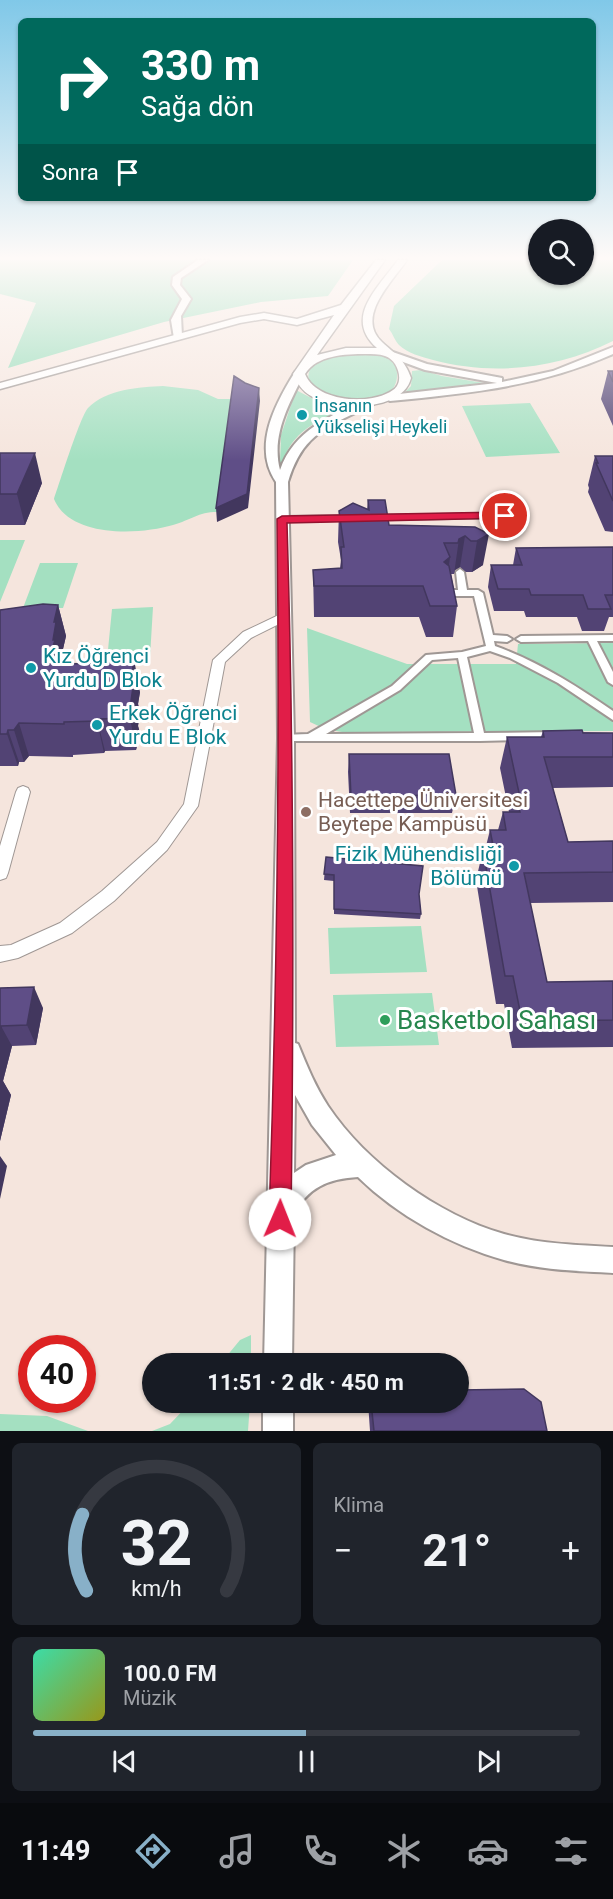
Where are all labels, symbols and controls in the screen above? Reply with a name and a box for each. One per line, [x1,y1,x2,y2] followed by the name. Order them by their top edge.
[141,41,260,90] text: 330 m
[42,42,120,120] icon: right
[141,91,254,123] text: Sağa dön
[111,156,144,189] icon: arrive
[42,160,99,185] text: Sonra
[528,219,594,285] map controls
[528,219,594,285] button: search
[314,395,447,437] place label: İnsanın Yükselişi Heykeli
[295,408,309,422] marker: İnsanın Yükselişi Heykeli
[479,490,530,541] pin
[488,499,521,532] icon: arrive
[43,644,162,692] place label: Kız Öğrenci Yurdu D Blok
[24,661,38,675] marker: Kız Öğrenci Yurdu D Blok
[109,701,237,749] place label: Erkek Öğrenci Yurdu E Blok
[90,718,104,732] marker: Erkek Öğrenci Yurdu E Blok
[318,788,528,836] place label: Hacettepe Üniversitesi Beytepe Kampüsü
[299,805,313,819] marker: Hacettepe Üniversitesi Beytepe Kampüsü
[335,842,502,890] place label: Fizik Mühendisliği Bölümü
[507,859,521,873] marker: Fizik Mühendisliği Bölümü
[397,1005,596,1035] place label: Basketbol Sahası
[378,1013,392,1027] marker: Basketbol Sahası
[248,1187,312,1251] position arrow
[18,1335,96,1413] speed limit sign: 40
[207,1370,404,1395] text: 11:51 · 2 dk · 450 m
[334,1493,384,1517] text: Klima
[120,1507,192,1580] text: 32
[422,1524,491,1577] text: 21°
[334,1531,352,1570] text: −
[561,1531,580,1570] text: +
[131,1576,181,1601] text: km/h
[123,1661,217,1686] text: 100.0 FM
[123,1686,176,1710] text: Müzik
[108,1745,141,1778] icon: previous
[290,1745,323,1778] icon: pause
[472,1745,505,1778] icon: next
[132,1830,174,1872] icon: directions
[216,1830,258,1872] icon: music
[299,1830,341,1872] icon: phone
[383,1830,425,1872] icon: climate
[467,1830,509,1872] icon: car
[550,1830,592,1872] icon: filters
[21,1835,90,1867] text: 11:49

